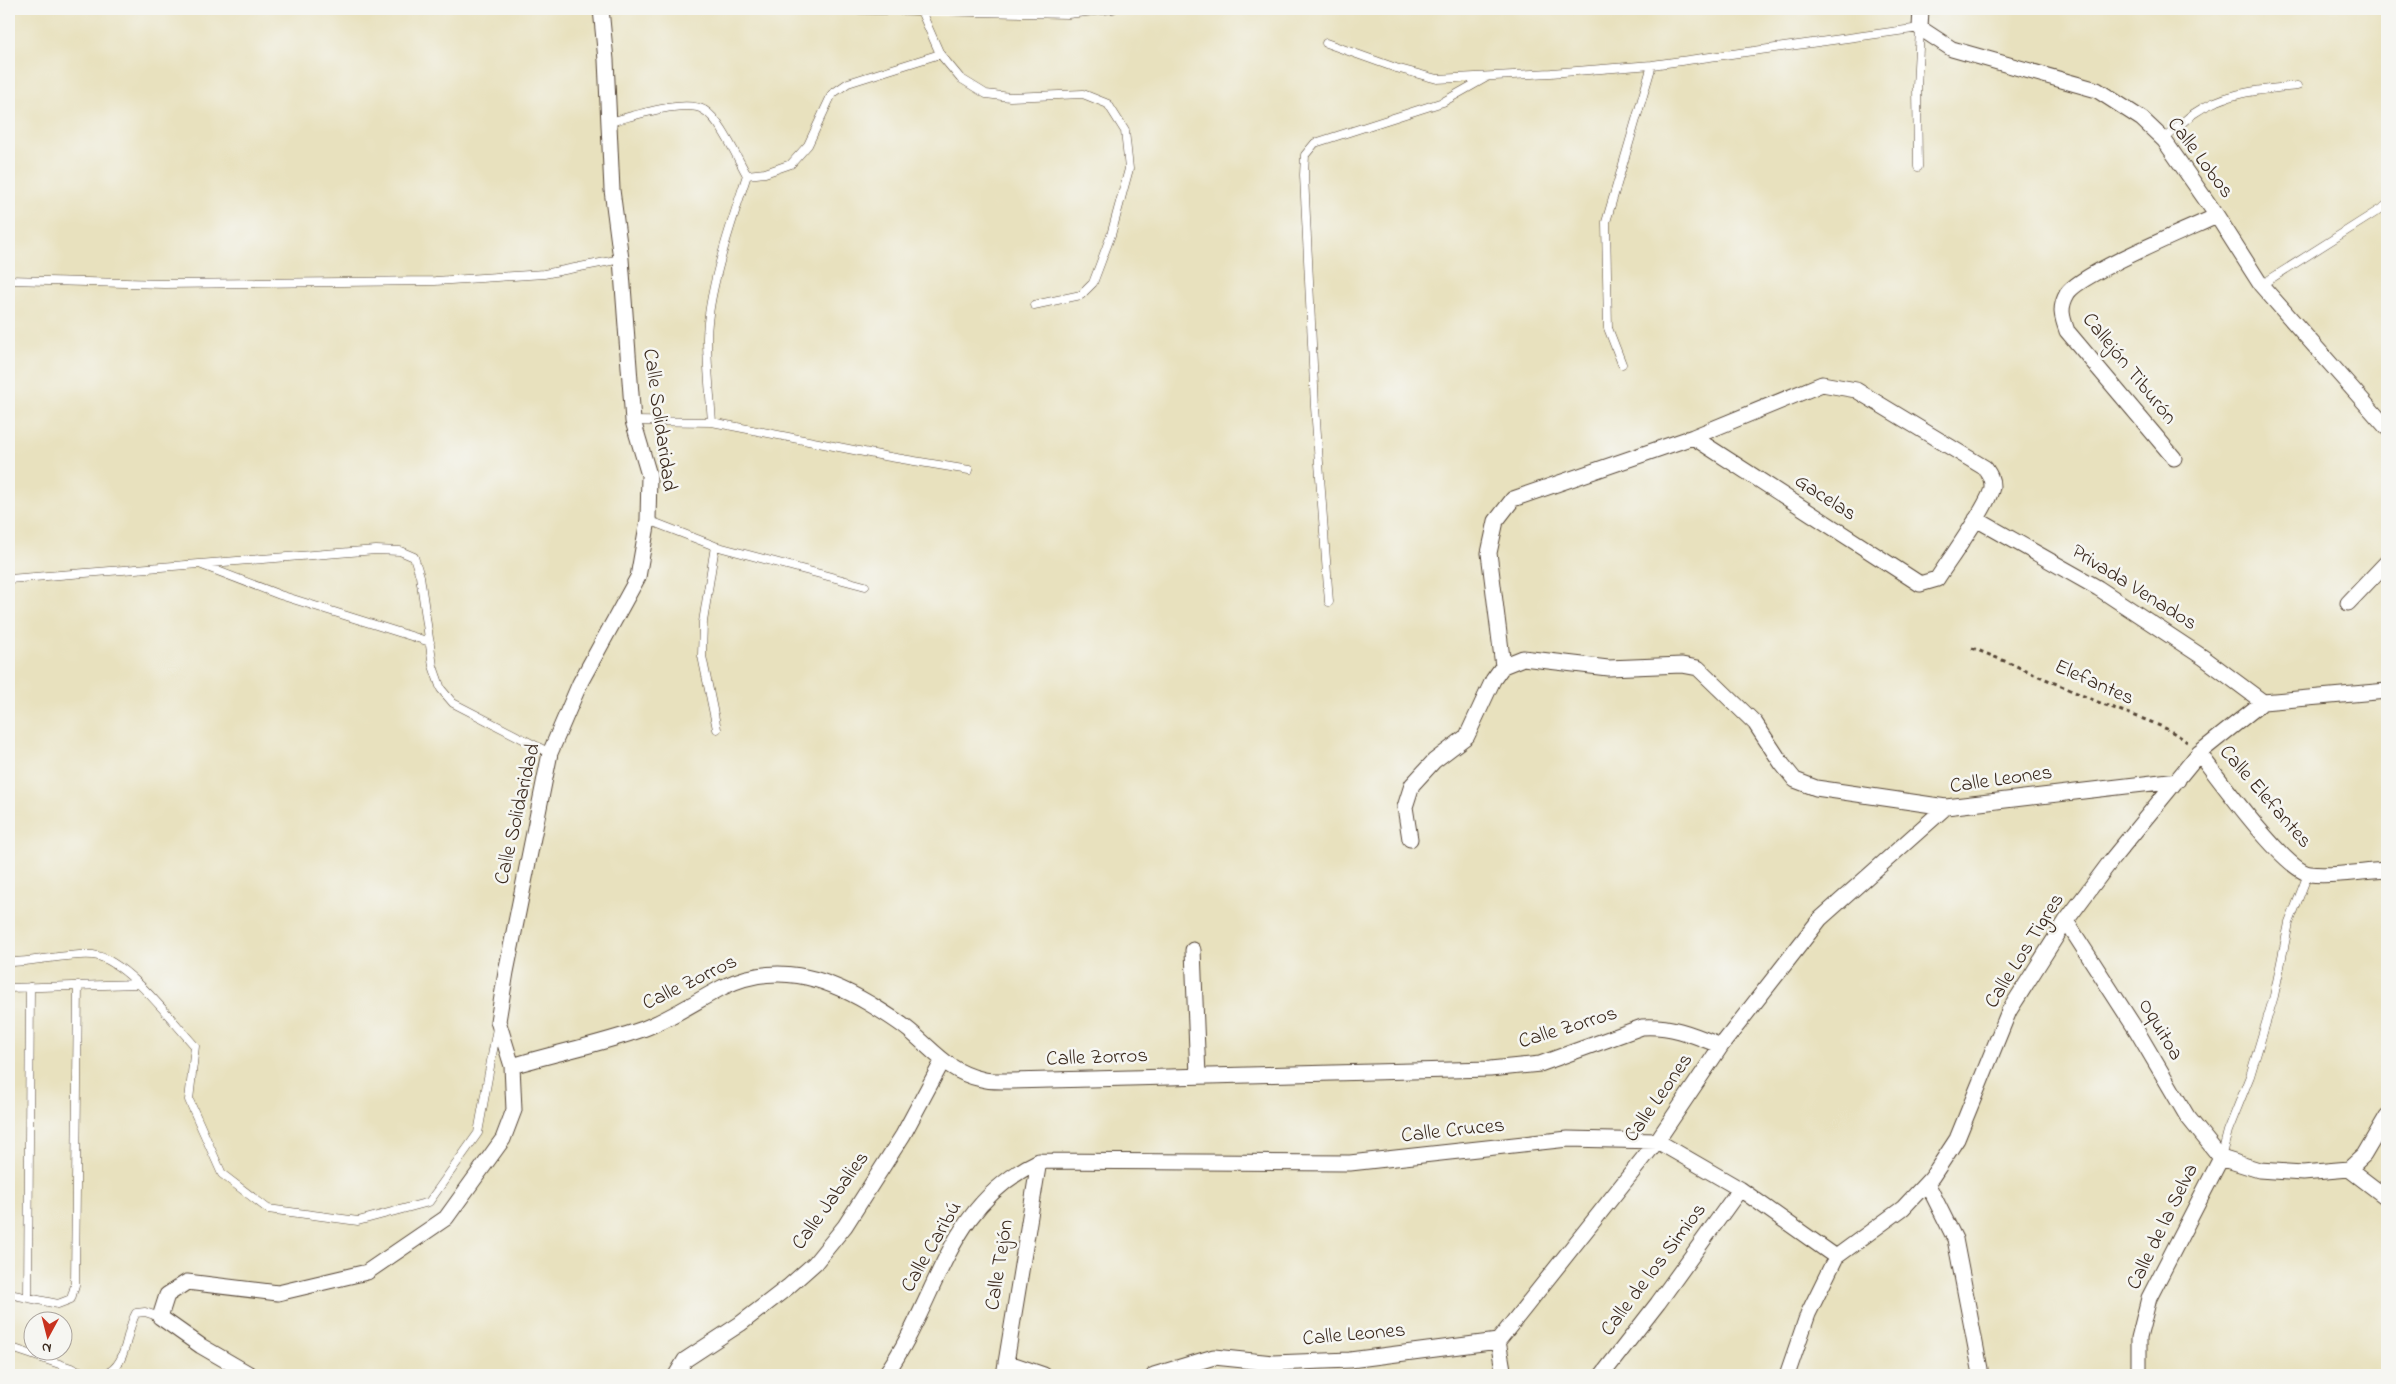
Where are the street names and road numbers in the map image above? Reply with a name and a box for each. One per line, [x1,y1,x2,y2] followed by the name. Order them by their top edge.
[2159,111,2241,205] street label: Calle Lobos
[2074,306,2184,432] street label: Callejón Tiburón
[634,347,684,494] street label: Calle Solidaridad
[1788,467,1862,529] street label: Gacelas
[2065,537,2203,639] street label: Privada Venados
[2049,652,2139,714] street label: Elefantes
[2211,739,2319,855] street label: Calle Elefantes
[487,740,549,888] street label: Calle Solidaridad
[1948,758,2054,802] street label: Calle Leones
[1978,887,2074,1016] street label: Calle Los Tigres
[638,947,742,1019] street label: Calle Zorros
[2130,993,2190,1067] street label: Oquitoa
[1515,999,1621,1057] street label: Calle Zorros
[1045,1041,1149,1075] street label: Calle Zorros
[1617,1047,1701,1149] street label: Calle Leones
[1400,1111,1506,1151] street label: Calle Cruces
[785,1145,877,1257] street label: Calle Jabalies
[2119,1159,2207,1295] street label: Calle de la Selva
[894,1196,970,1298] street label: Calle Caribú
[1594,1197,1714,1343] street label: Calle de los Simios
[978,1217,1022,1313] street label: Calle Tejón
[1301,1316,1407,1354] street label: Calle Leones

